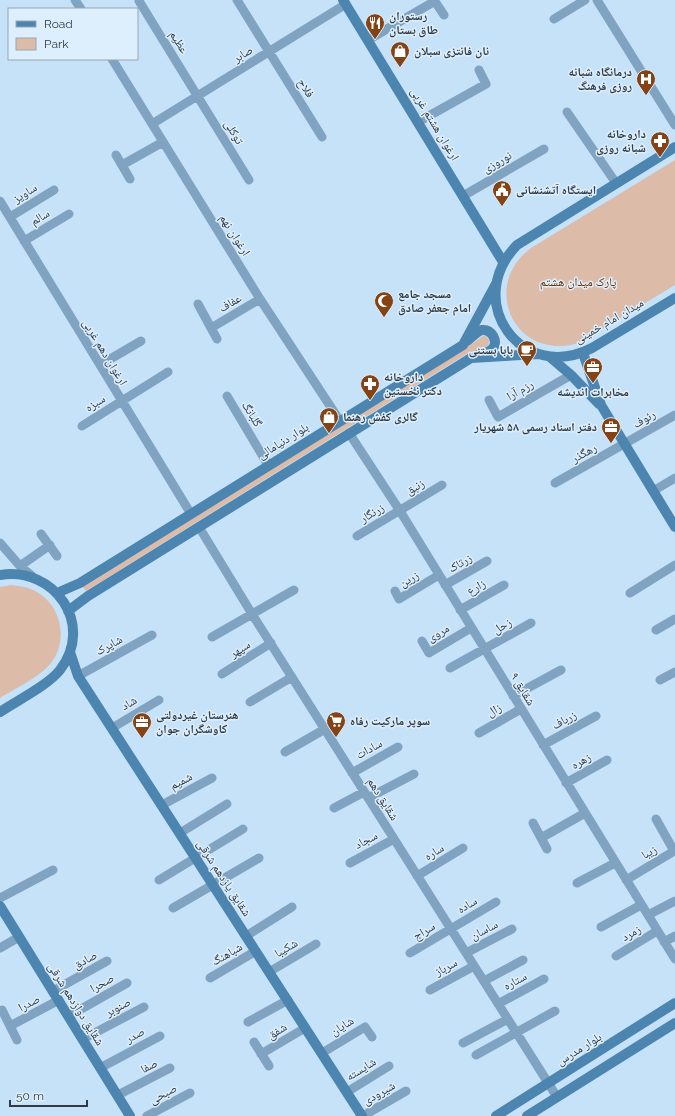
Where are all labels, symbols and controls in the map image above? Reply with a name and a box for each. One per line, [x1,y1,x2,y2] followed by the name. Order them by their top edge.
[8,8,138,60] legend
[389,9,438,38] place label: رستوران طاق بستان
[364,12,386,40] restaurant icon: رستوران طاق بستان
[44,17,73,31] text: Road
[166,28,191,57] street label: عظیم
[44,37,69,51] text: Park
[389,40,411,68] shop icon: نان فانتزی سبلان
[230,43,256,66] street label: صابر
[414,44,489,59] place label: نان فانتزی سبلان
[569,65,632,94] place label: درمانگاه شبانه روزی فرهنگ
[635,68,657,96] hospital icon: درمانگاه شبانه روزی فرهنگ
[295,76,317,100] street label: فلاح
[407,85,462,164] street label: ارغوان هشتم غربی
[221,117,247,147] street label: توکلی
[596,127,646,156] place label: داروخانه شبانه روزی
[649,130,671,158] pharmacy icon: داروخانه شبانه روزی
[480,148,514,176] street label: نوروزی
[491,179,513,207] public building icon: ایستگاه آتشنشانی
[10,180,40,206] street label: ساویز
[516,183,596,198] place label: ایستگاه آتشنشانی
[28,206,53,229] street label: سالم
[216,212,253,259] street label: ارغوان نهم
[540,275,617,290] park label: پارک میدان هشتم
[398,287,471,316] place label: مسجد جامع امام جعفر صادق
[373,290,395,318] mosque icon: مسجد جامع امام جعفر صادق
[216,291,244,315] street label: عفاف
[572,296,647,347] street label: میدان امام خمینی
[79,316,130,388] street label: ارغوان دهم غربی
[516,339,538,367] cafe icon: بابا بستنی
[469,343,513,358] place label: بابا بستنی
[582,356,604,384] office icon: مخابرات اندیشه
[384,370,442,399] place label: داروخانه دکتر نخستین
[359,373,381,401] pharmacy icon: داروخانه دکتر نخستین
[504,377,537,404] street label: رزم آرا
[557,385,629,399] place label: مخابرات اندیشه
[82,391,108,415] street label: سبزه
[239,399,265,429] street label: گلبانگ
[318,406,340,434] shop icon: گالری کفش رهنما
[630,407,658,431] street label: رئوف
[343,410,419,425] place label: گالری کفش رهنما
[600,416,622,444] office icon: دفتر اسناد رسمی ۵۸ شهریار
[255,420,311,462] street label: بلوار دنیامالی
[473,420,597,435] place label: دفتر اسناد رسمی ۵۸ شهریار
[568,440,599,466] street label: رهگذر
[403,476,427,498] street label: زنبق
[357,500,387,526] street label: زرنگار
[446,550,475,575] street label: زرتاک
[397,568,422,590] street label: زرین
[464,576,489,599] street label: زارع
[490,615,514,637] street label: زحل
[424,621,452,645] street label: مروی
[93,632,125,658] street label: شاپرک
[226,637,253,661] street label: سپهر
[508,670,538,708] street label: شقایق ۹
[119,693,140,713] street label: شاد
[484,700,504,720] street label: زال
[549,707,579,733] street label: زرباف
[156,708,238,737] place label: هنرستان غیردولتی کاوشگران جوان
[325,710,347,738] supermarket icon: سوپر مارکیت رفاه
[131,711,153,739] office icon: هنرستان غیردولتی کاوشگران جوان
[350,714,430,728] place label: سوپر مارکیت رفاه
[353,736,385,762] street label: سادات
[569,750,594,772] street label: زهره
[167,769,195,794] street label: شمیم
[364,775,402,824] street label: شقایق دهم
[352,828,380,852] street label: سجاد
[193,837,254,920] street label: شقایق یازدهم شرقی
[422,841,446,863] street label: ساره
[639,842,660,862] street label: زیبا
[454,894,480,916] street label: ساده
[468,917,500,943] street label: ساسان
[410,919,438,943] street label: سراج
[619,922,643,944] street label: زمرد
[272,936,300,960] street label: شکیبا
[209,940,245,969] street label: شباهنگ
[71,948,99,972] street label: صادق
[431,955,460,980] street label: سرباز
[44,960,107,1049] street label: شقایق دوازدهم شرقی
[501,969,529,993] street label: ستاره
[88,971,116,995] street label: صحرا
[16,992,42,1014] street label: صدرا
[102,995,133,1020] street label: صنوبر
[328,1013,357,1039] street label: شایان
[265,1020,289,1042] street label: شفق
[122,1024,147,1046] street label: صدر
[554,1030,604,1069] street label: بلوار مدرس
[343,1054,379,1084] street label: شایسته
[138,1056,160,1076] street label: صفا
[360,1078,398,1108] street label: شیرودی
[147,1081,179,1107] street label: صبحی
[10,1082,87,1108] scale bar
[16,1089,44,1103] text: 50 m

